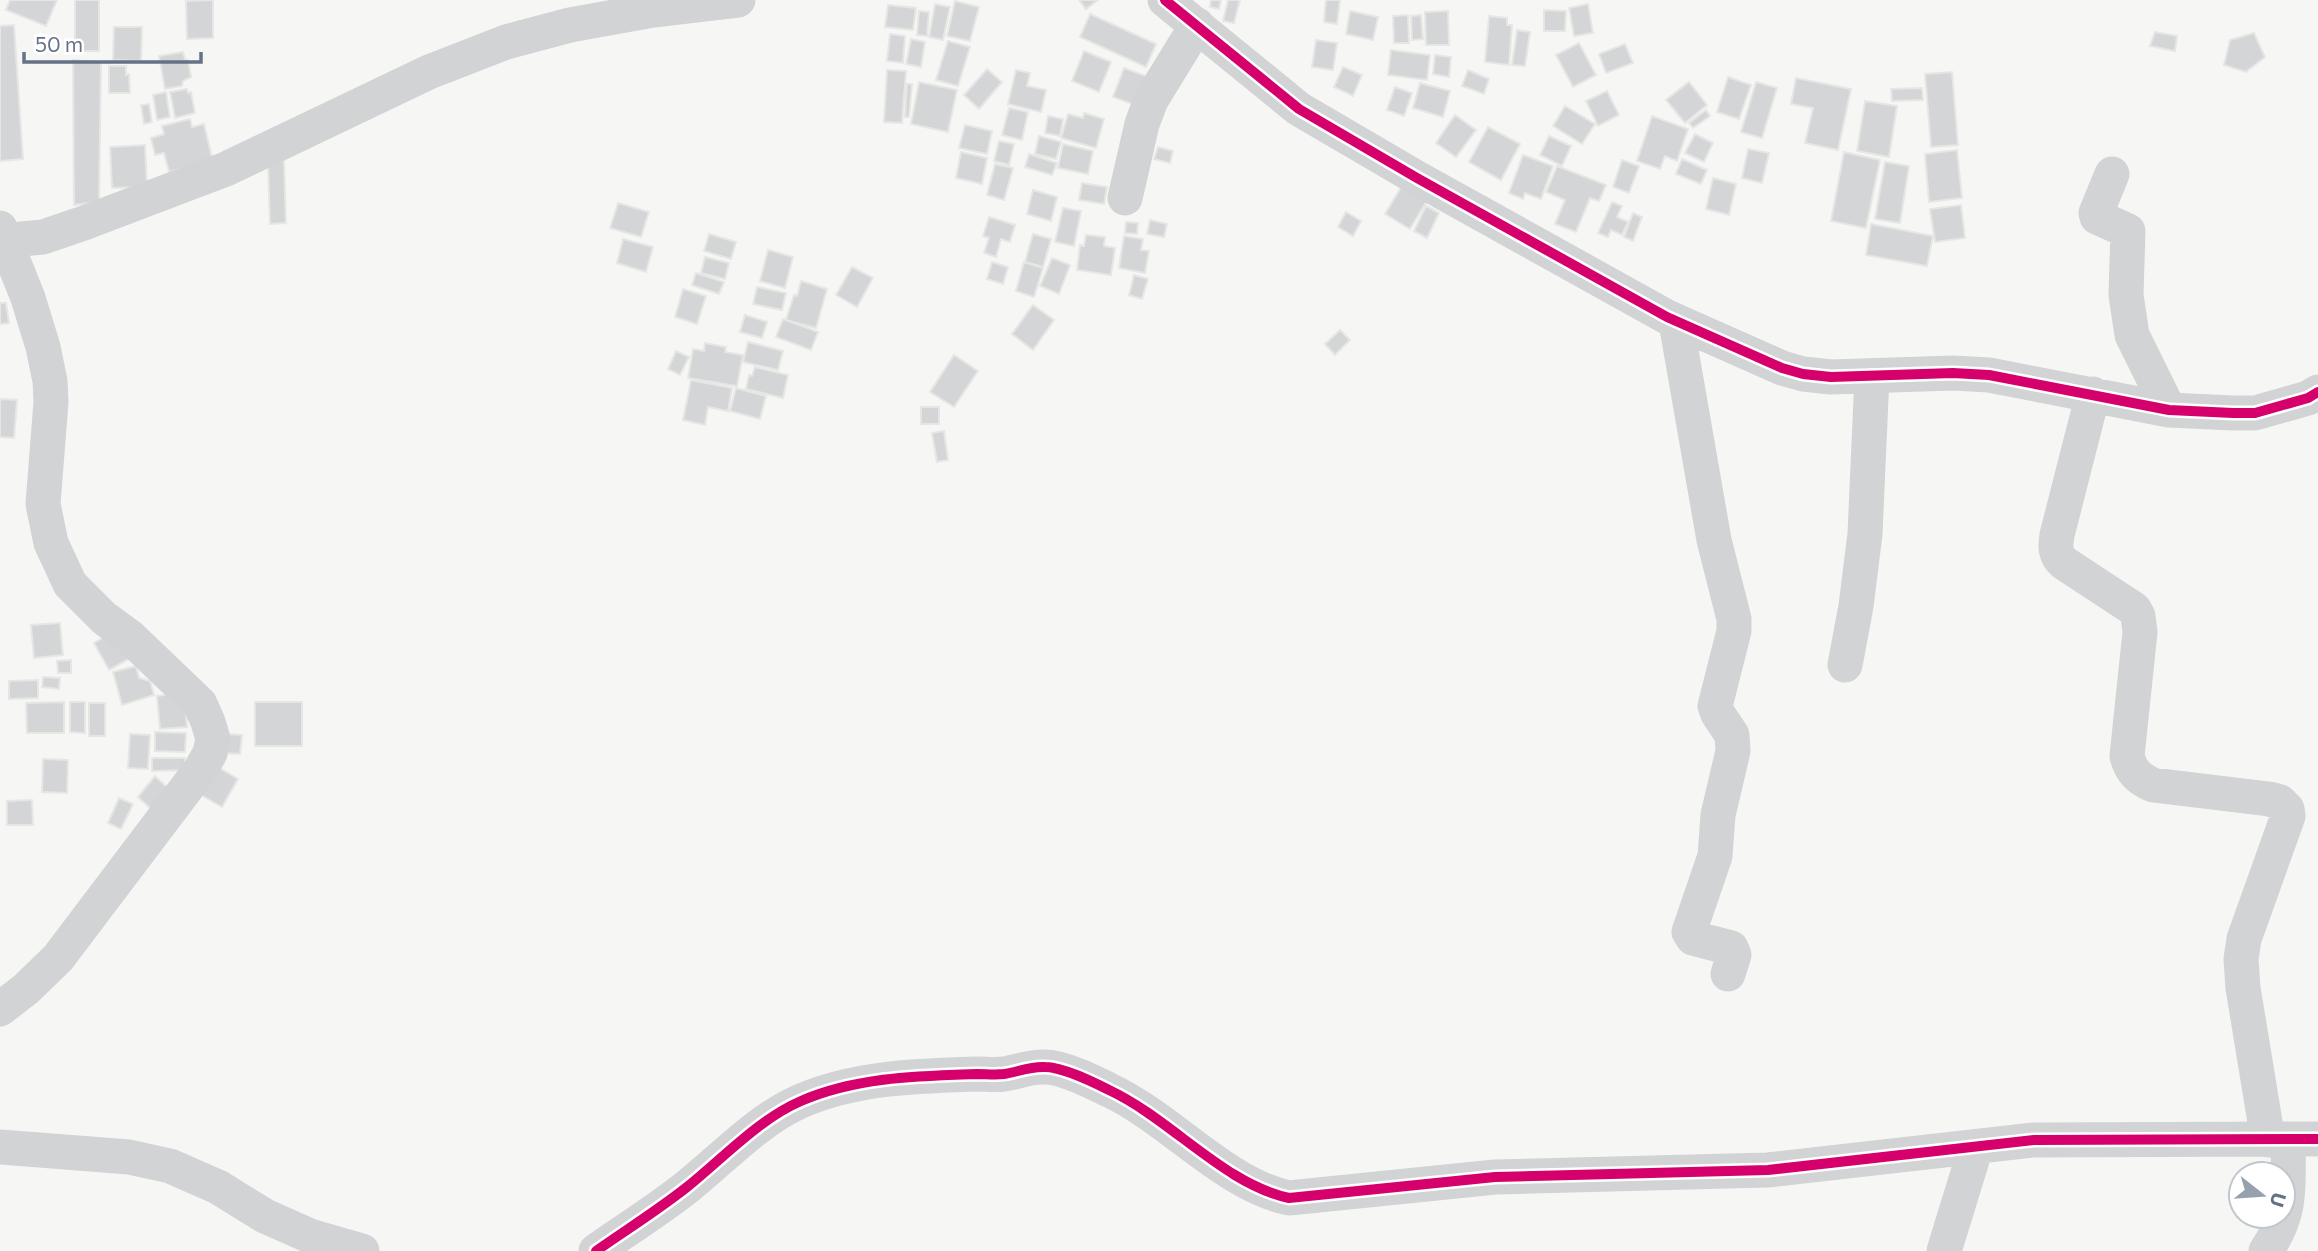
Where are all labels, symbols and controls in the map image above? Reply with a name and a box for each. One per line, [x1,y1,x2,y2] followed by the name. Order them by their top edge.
[24,21,201,65] scale bar
[35,31,83,56] text: 50 m
[2227,1160,2297,1230] north arrow
[2266,1190,2292,1210] text: U

